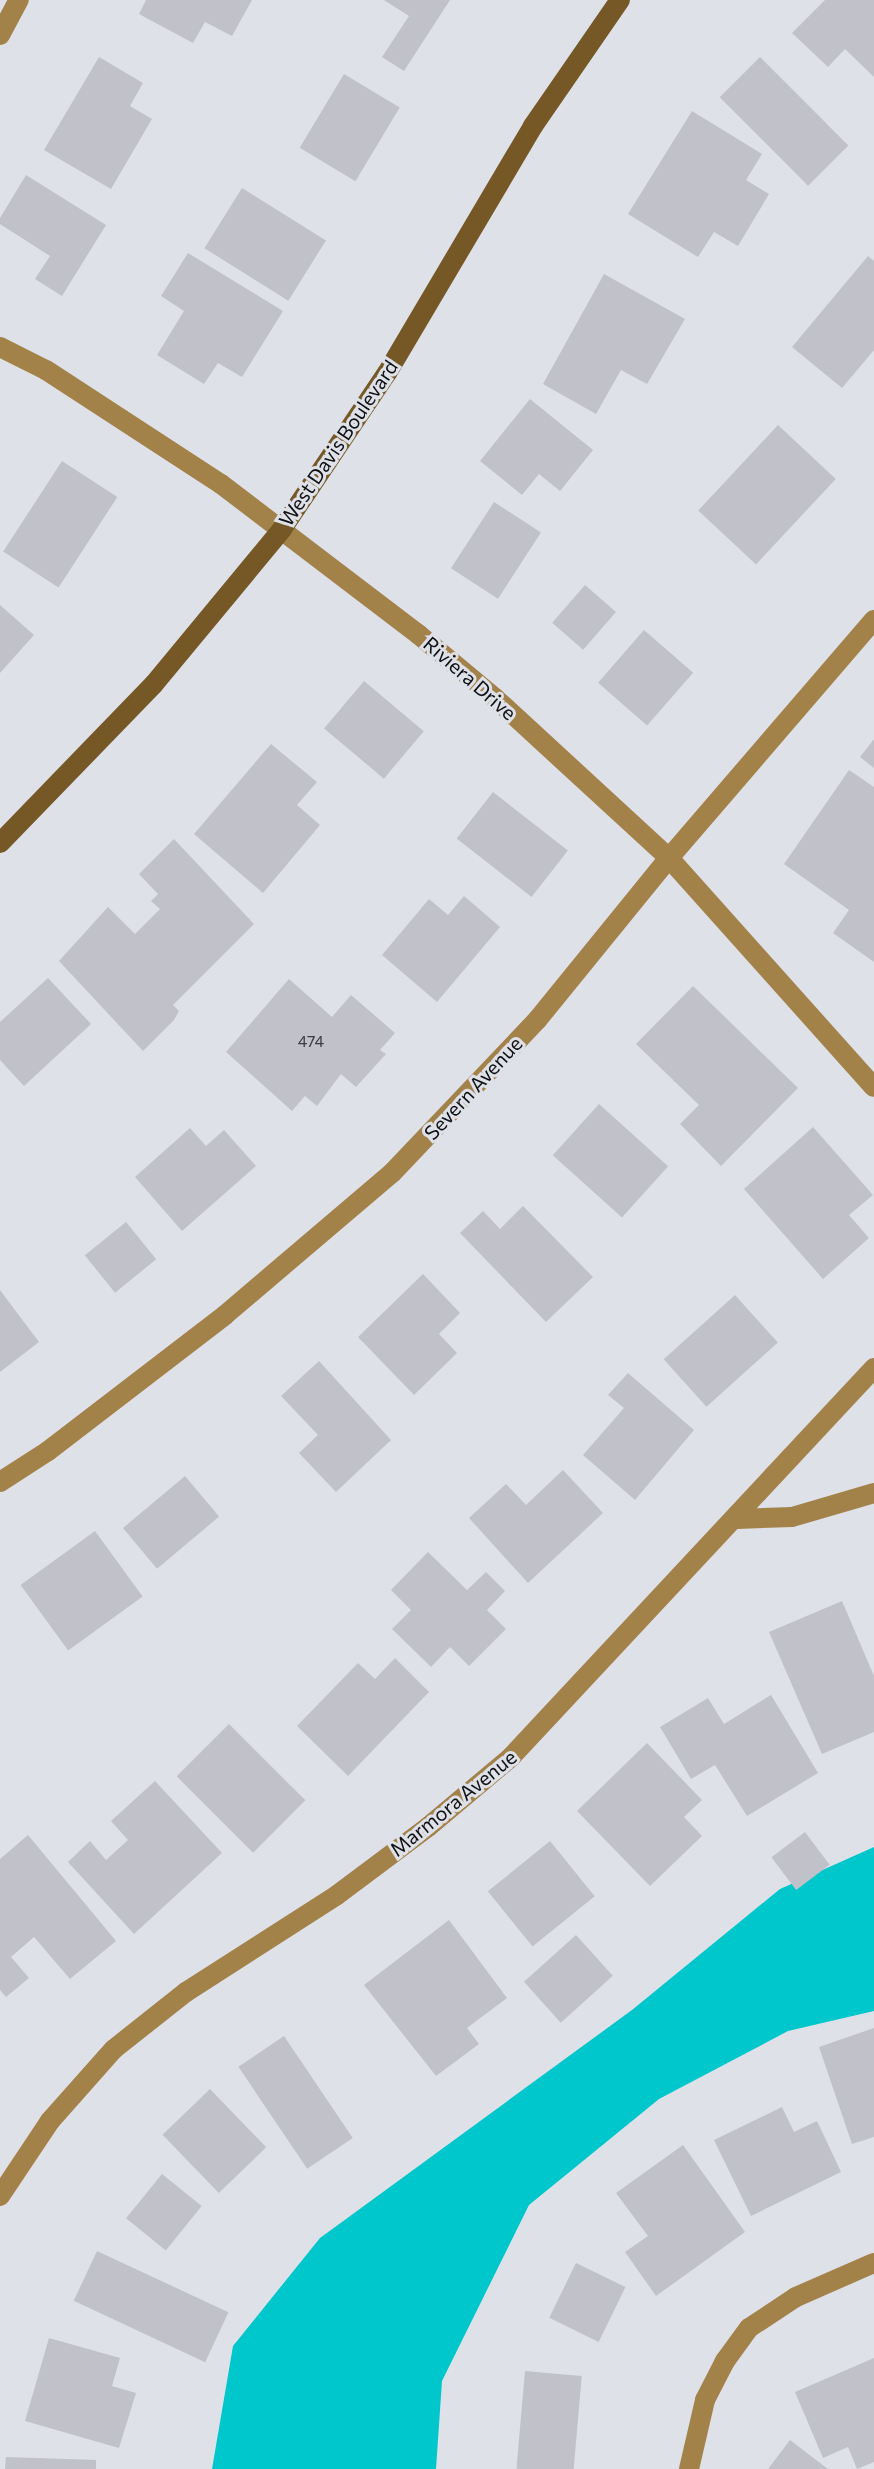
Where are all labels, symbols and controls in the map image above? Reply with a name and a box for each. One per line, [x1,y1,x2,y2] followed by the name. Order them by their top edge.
[274,355,402,531] street label: West Davis Boulevard
[419,631,521,725] street label: Riviera Drive
[298,1031,324,1051] house number: 474
[419,1031,527,1145] street label: Severn Avenue
[385,1745,521,1861] street label: Marmora Avenue

